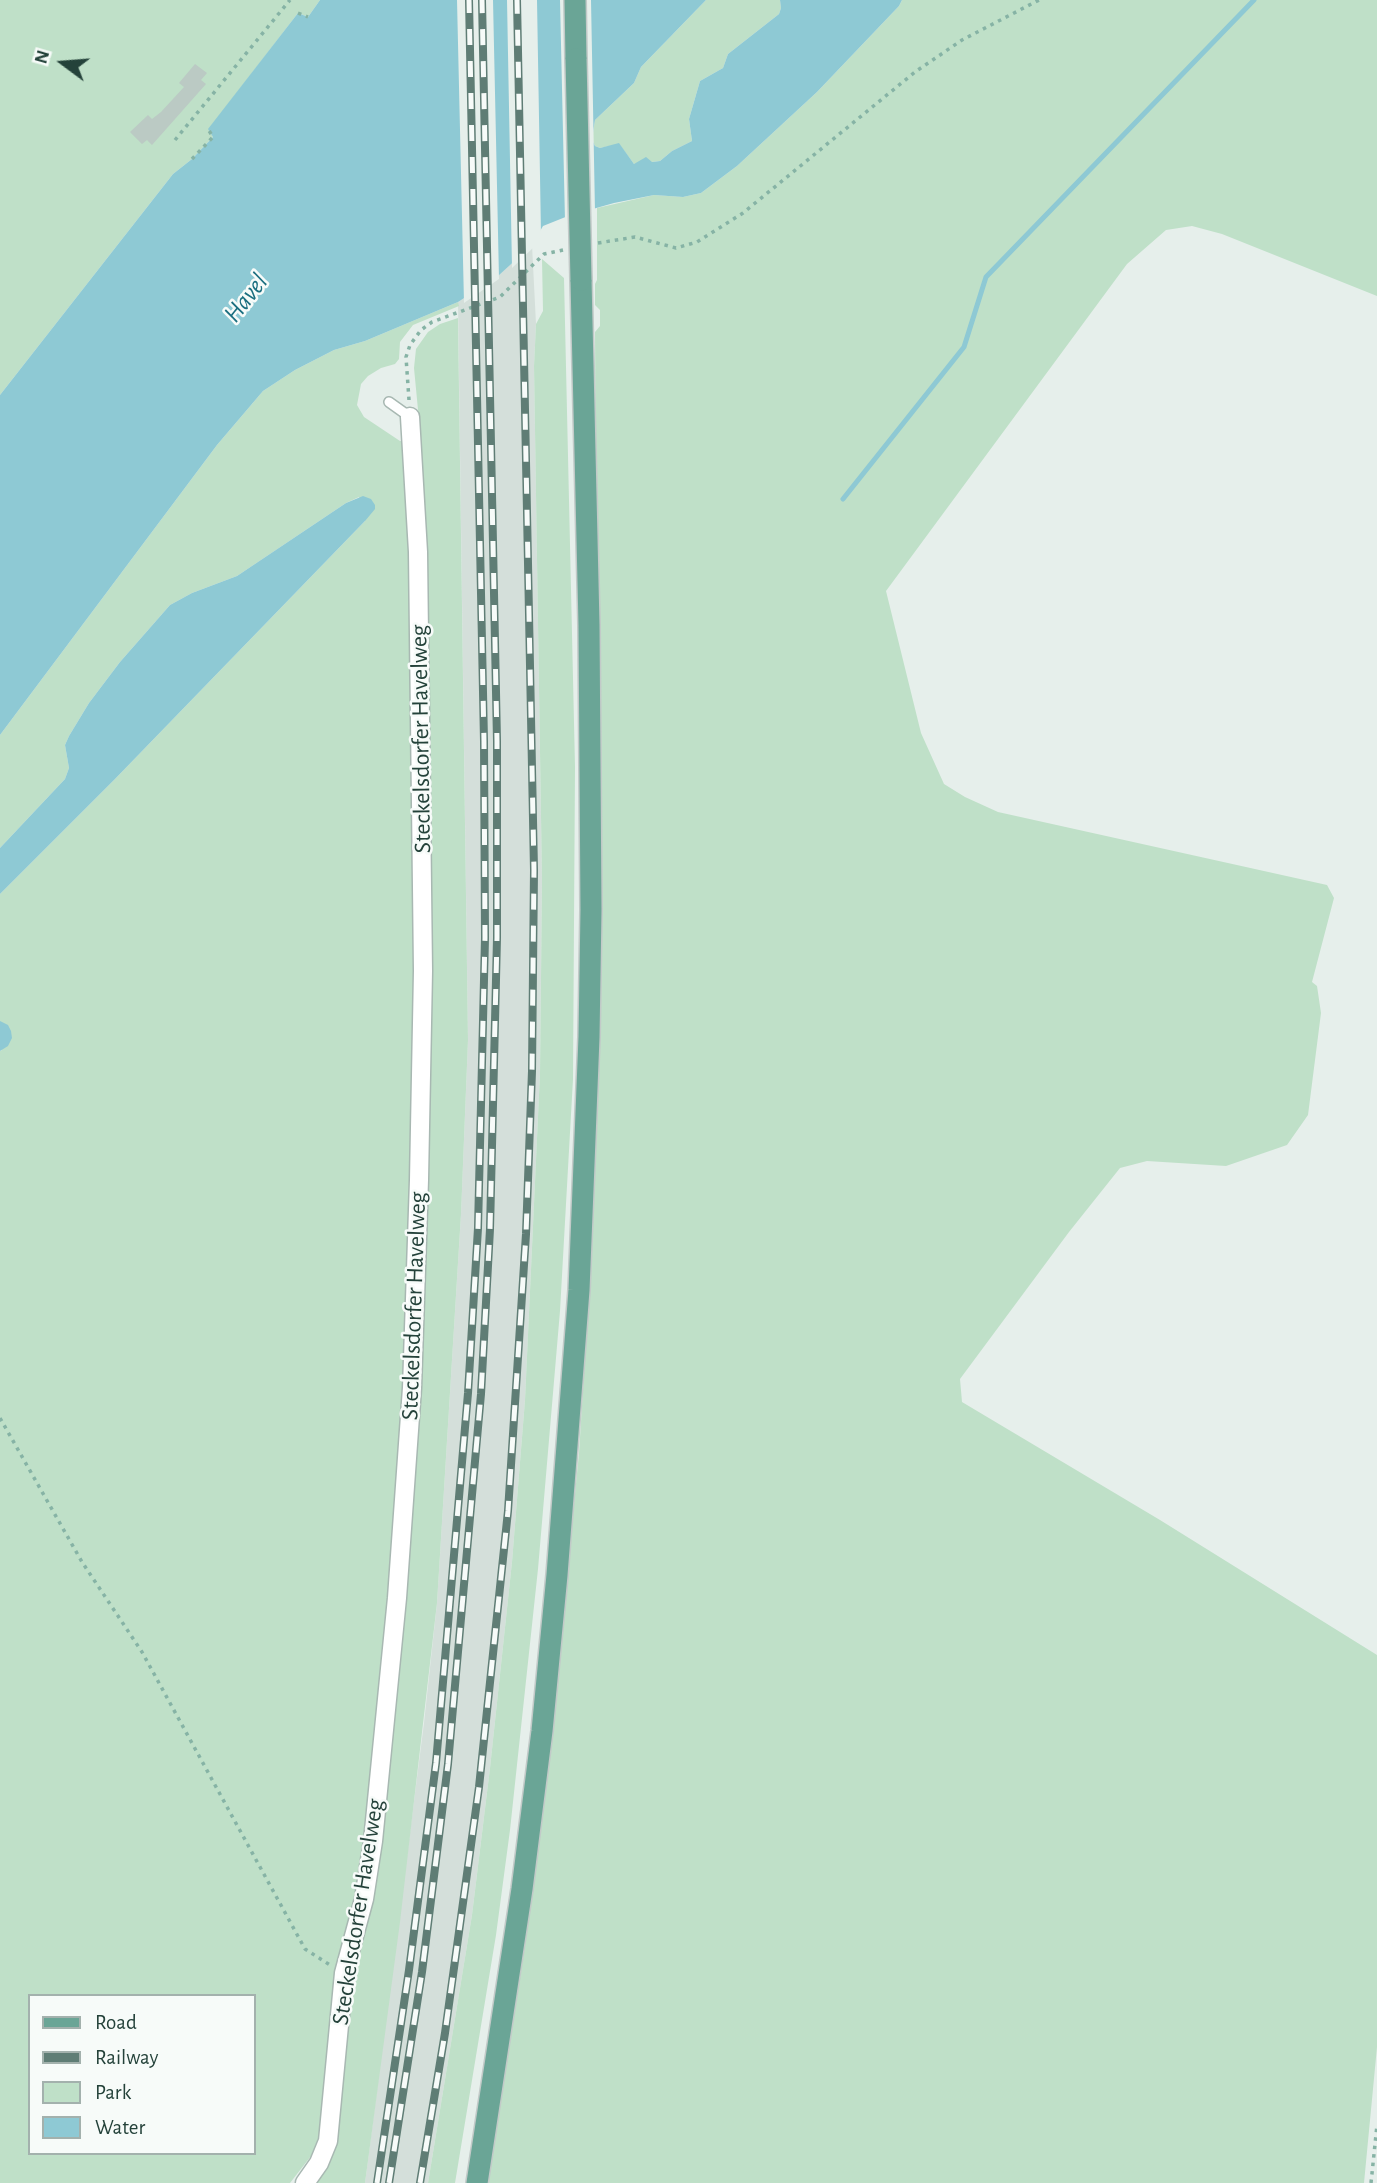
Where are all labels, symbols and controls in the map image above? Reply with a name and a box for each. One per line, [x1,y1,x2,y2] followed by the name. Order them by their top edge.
[28,28,98,98] north arrow
[31,48,53,66] text: N
[217,267,275,329] water label: Havel
[405,624,437,854] street label: Steckelsdorfer Havelweg
[396,1191,432,1421] street label: Steckelsdorfer Havelweg
[326,1797,390,2027] street label: Steckelsdorfer Havelweg
[28,1994,256,2155] legend
[95,2012,137,2033] text: Road
[95,2047,158,2068] text: Railway
[95,2082,131,2103] text: Park
[95,2117,145,2138] text: Water

